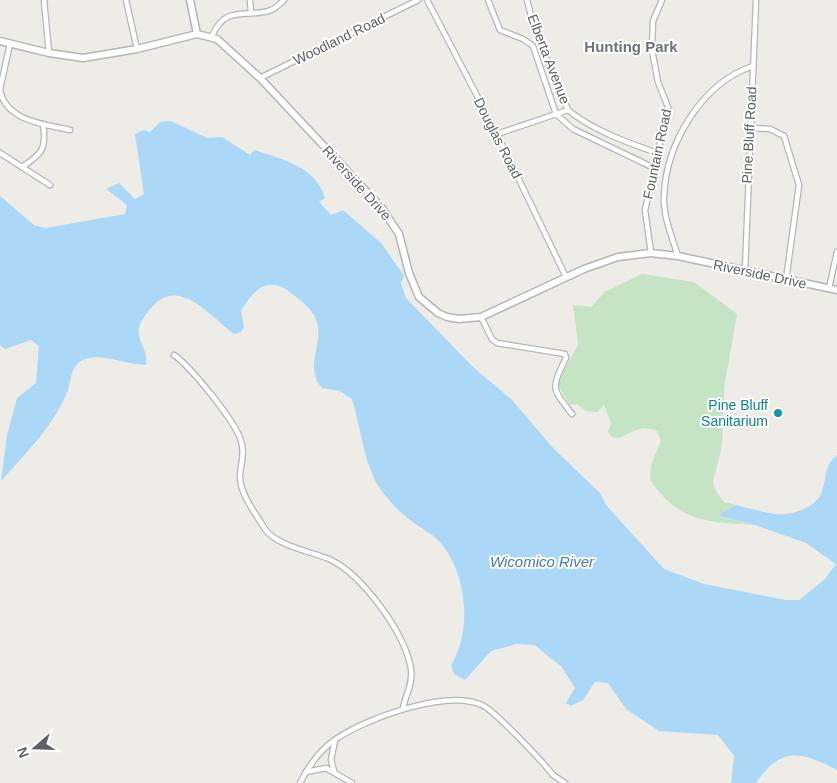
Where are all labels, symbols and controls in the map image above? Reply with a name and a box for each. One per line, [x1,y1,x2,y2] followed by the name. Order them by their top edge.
[290,10,388,68] street label: Woodland Road
[525,12,574,106] street label: Elberta Avenue
[584,38,678,55] district label: Hunting Park
[738,86,760,184] street label: Pine Bluff Road
[471,95,525,181] street label: Douglas Road
[640,107,674,201] street label: Fountain Road
[319,142,395,224] street label: Riverside Drive
[712,256,808,292] street label: Riverside Drive
[701,397,768,429] place label: Pine Bluff Sanitarium
[772,407,784,419] marker: Pine Bluff Sanitarium
[490,553,595,570] water label: Wicomico River
[10,723,60,773] north arrow
[14,745,32,760] text: N

